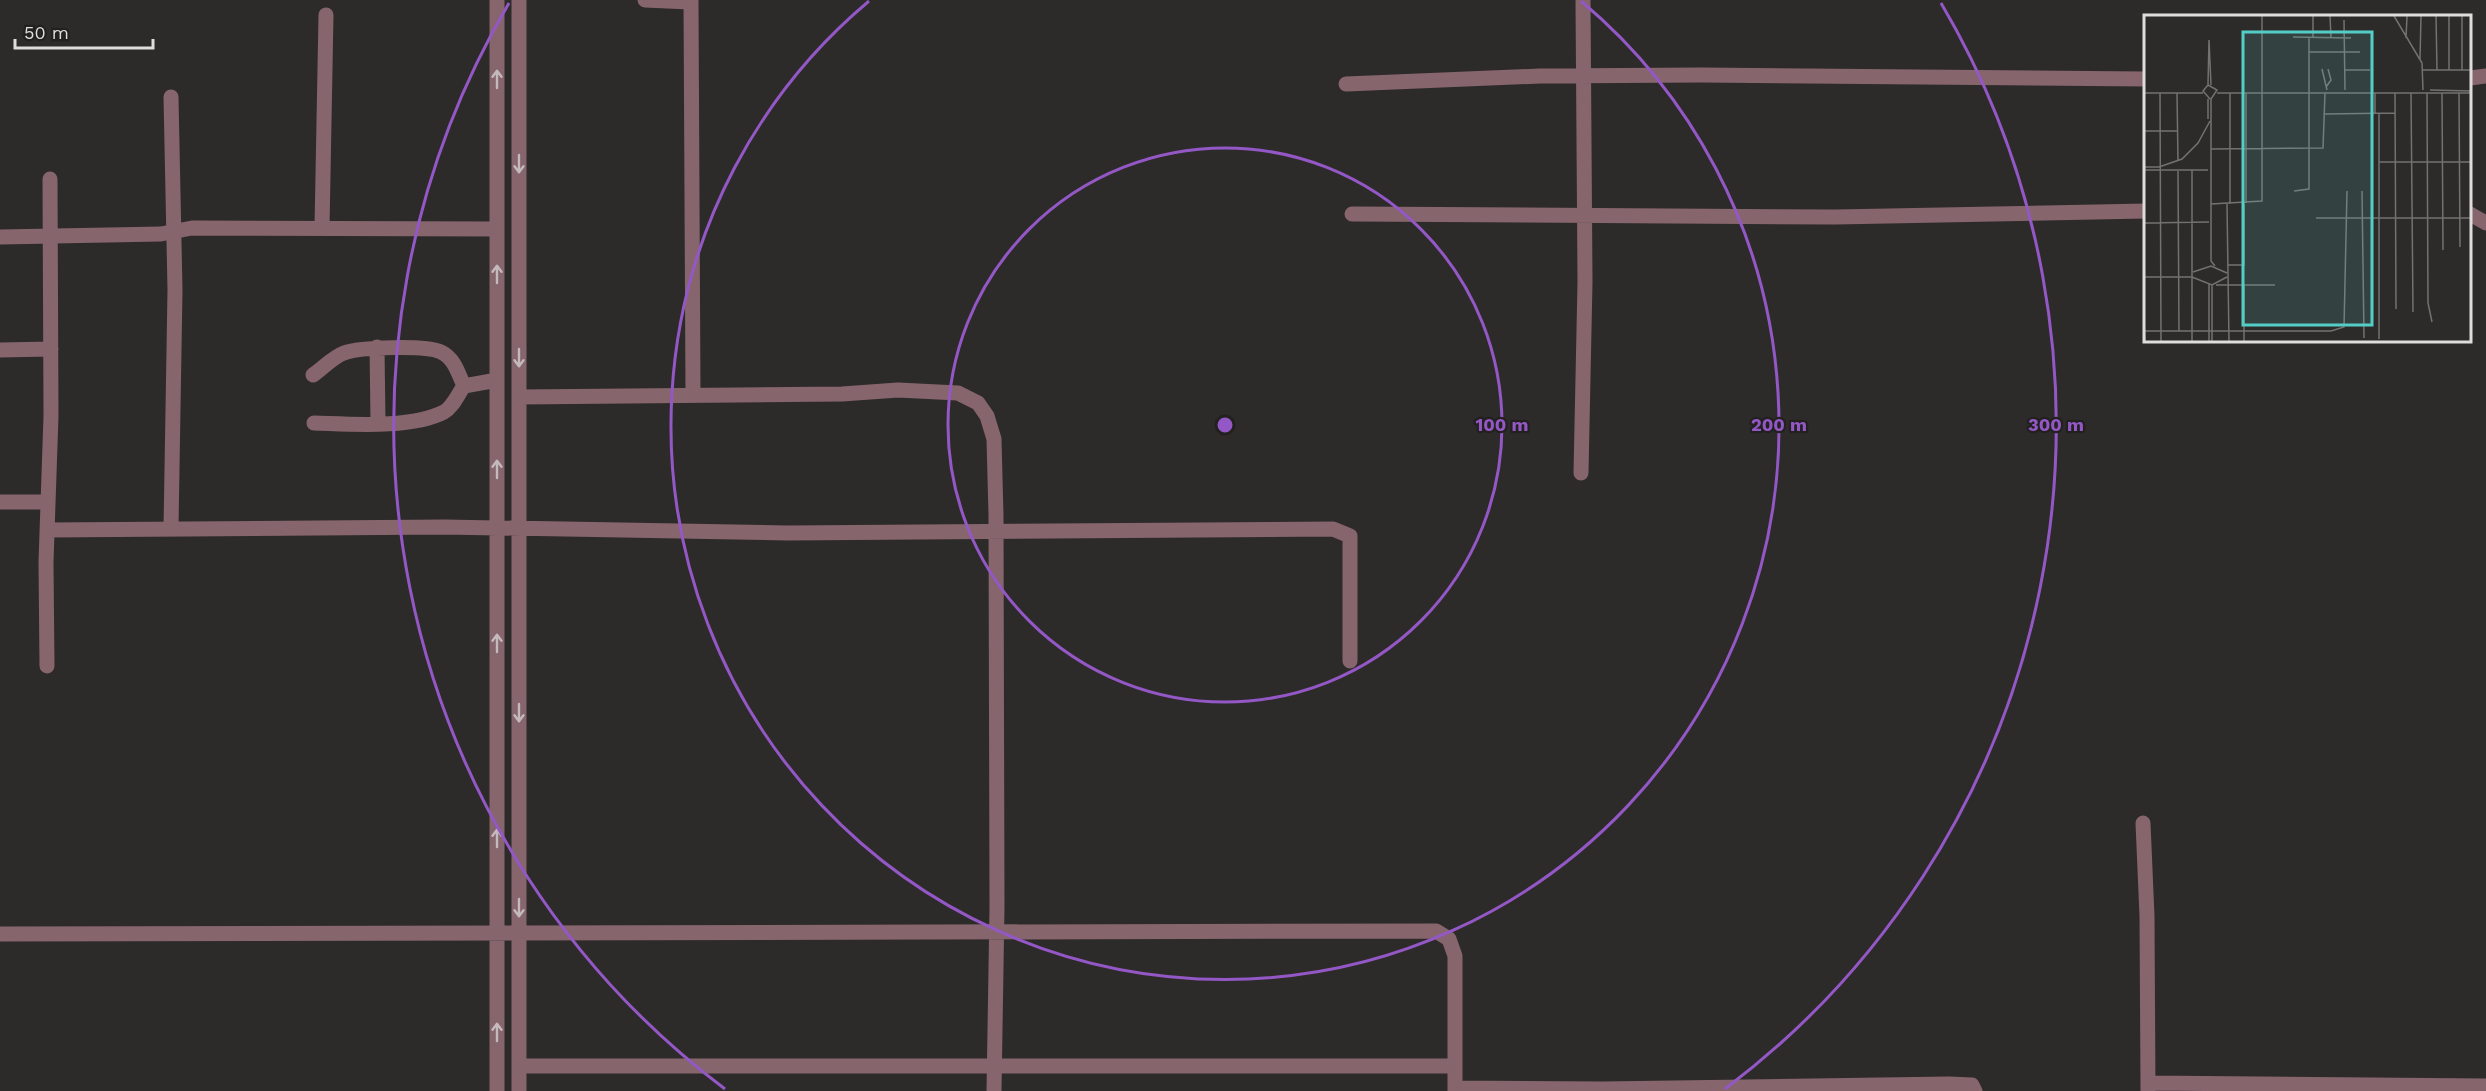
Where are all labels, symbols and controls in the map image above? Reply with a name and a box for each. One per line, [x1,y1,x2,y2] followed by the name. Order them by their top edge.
[15,12,153,50] scale bar
[2144,15,2471,342] inset map
[24,22,69,43] text: 50 m
[491,70,503,90] one-way arrow
[513,153,525,173] one-way arrow
[491,265,503,285] one-way arrow
[513,348,525,368] one-way arrow
[1475,414,1529,435] text: 100 m
[1751,414,1807,435] text: 200 m
[2028,414,2084,435] text: 300 m
[1215,415,1235,435] centre of rings
[491,460,503,480] one-way arrow
[491,633,503,653] one-way arrow
[513,702,525,722] one-way arrow
[491,828,503,848] one-way arrow
[513,897,525,917] one-way arrow
[491,1023,503,1043] one-way arrow

